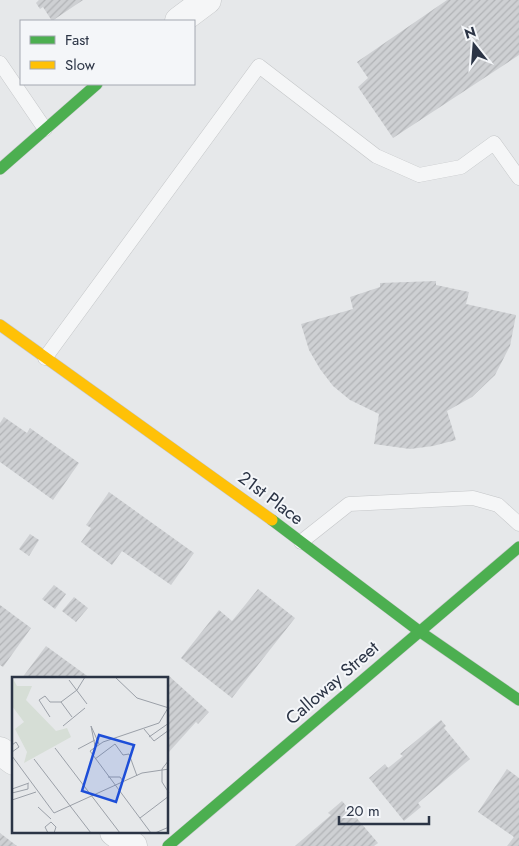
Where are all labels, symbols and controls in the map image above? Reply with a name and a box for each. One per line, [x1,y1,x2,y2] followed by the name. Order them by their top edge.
[20,20,195,85] legend
[449,20,499,70] north arrow
[462,21,478,44] text: N
[65,29,89,51] text: Fast
[65,54,96,76] text: Slow
[233,465,309,531] street label: 21st Place
[280,635,385,731] street label: Calloway Street
[12,677,169,834] inset map
[339,794,429,826] scale bar
[346,800,380,822] text: 20 m

